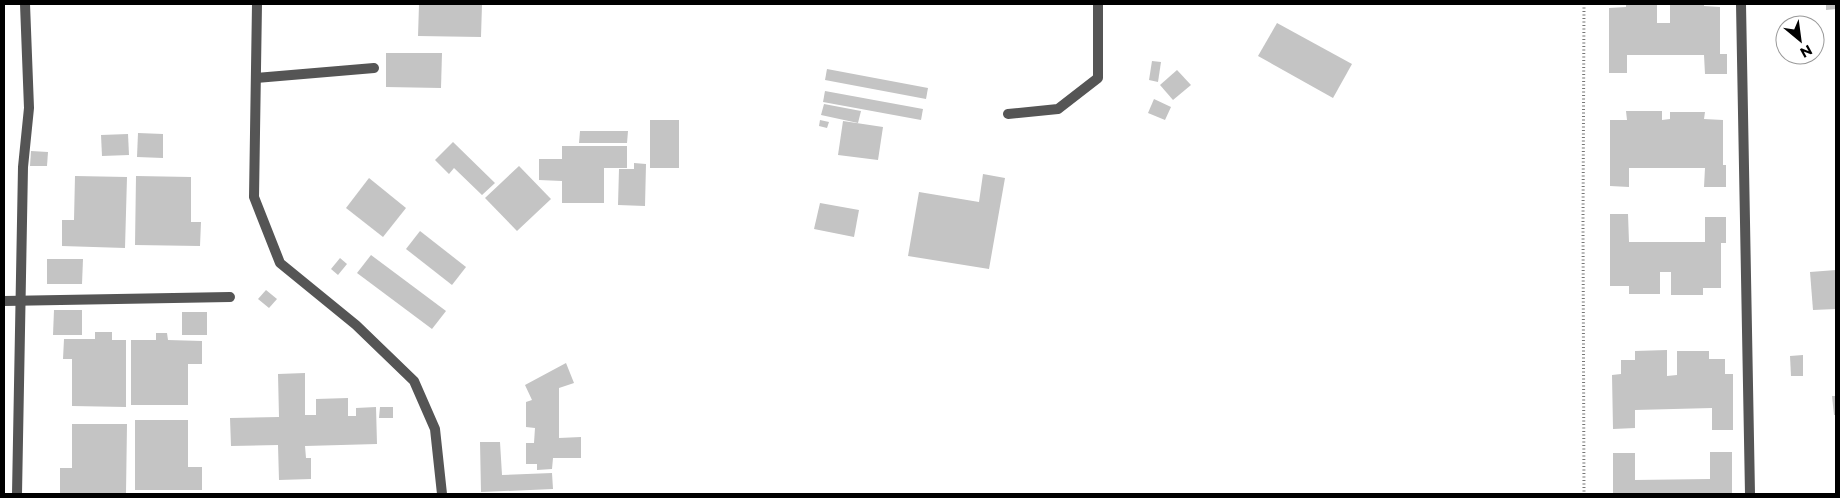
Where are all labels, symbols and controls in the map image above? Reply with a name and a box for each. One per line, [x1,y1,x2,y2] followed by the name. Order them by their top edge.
[1775,15,1825,65] north arrow
[1797,41,1816,62] text: N

